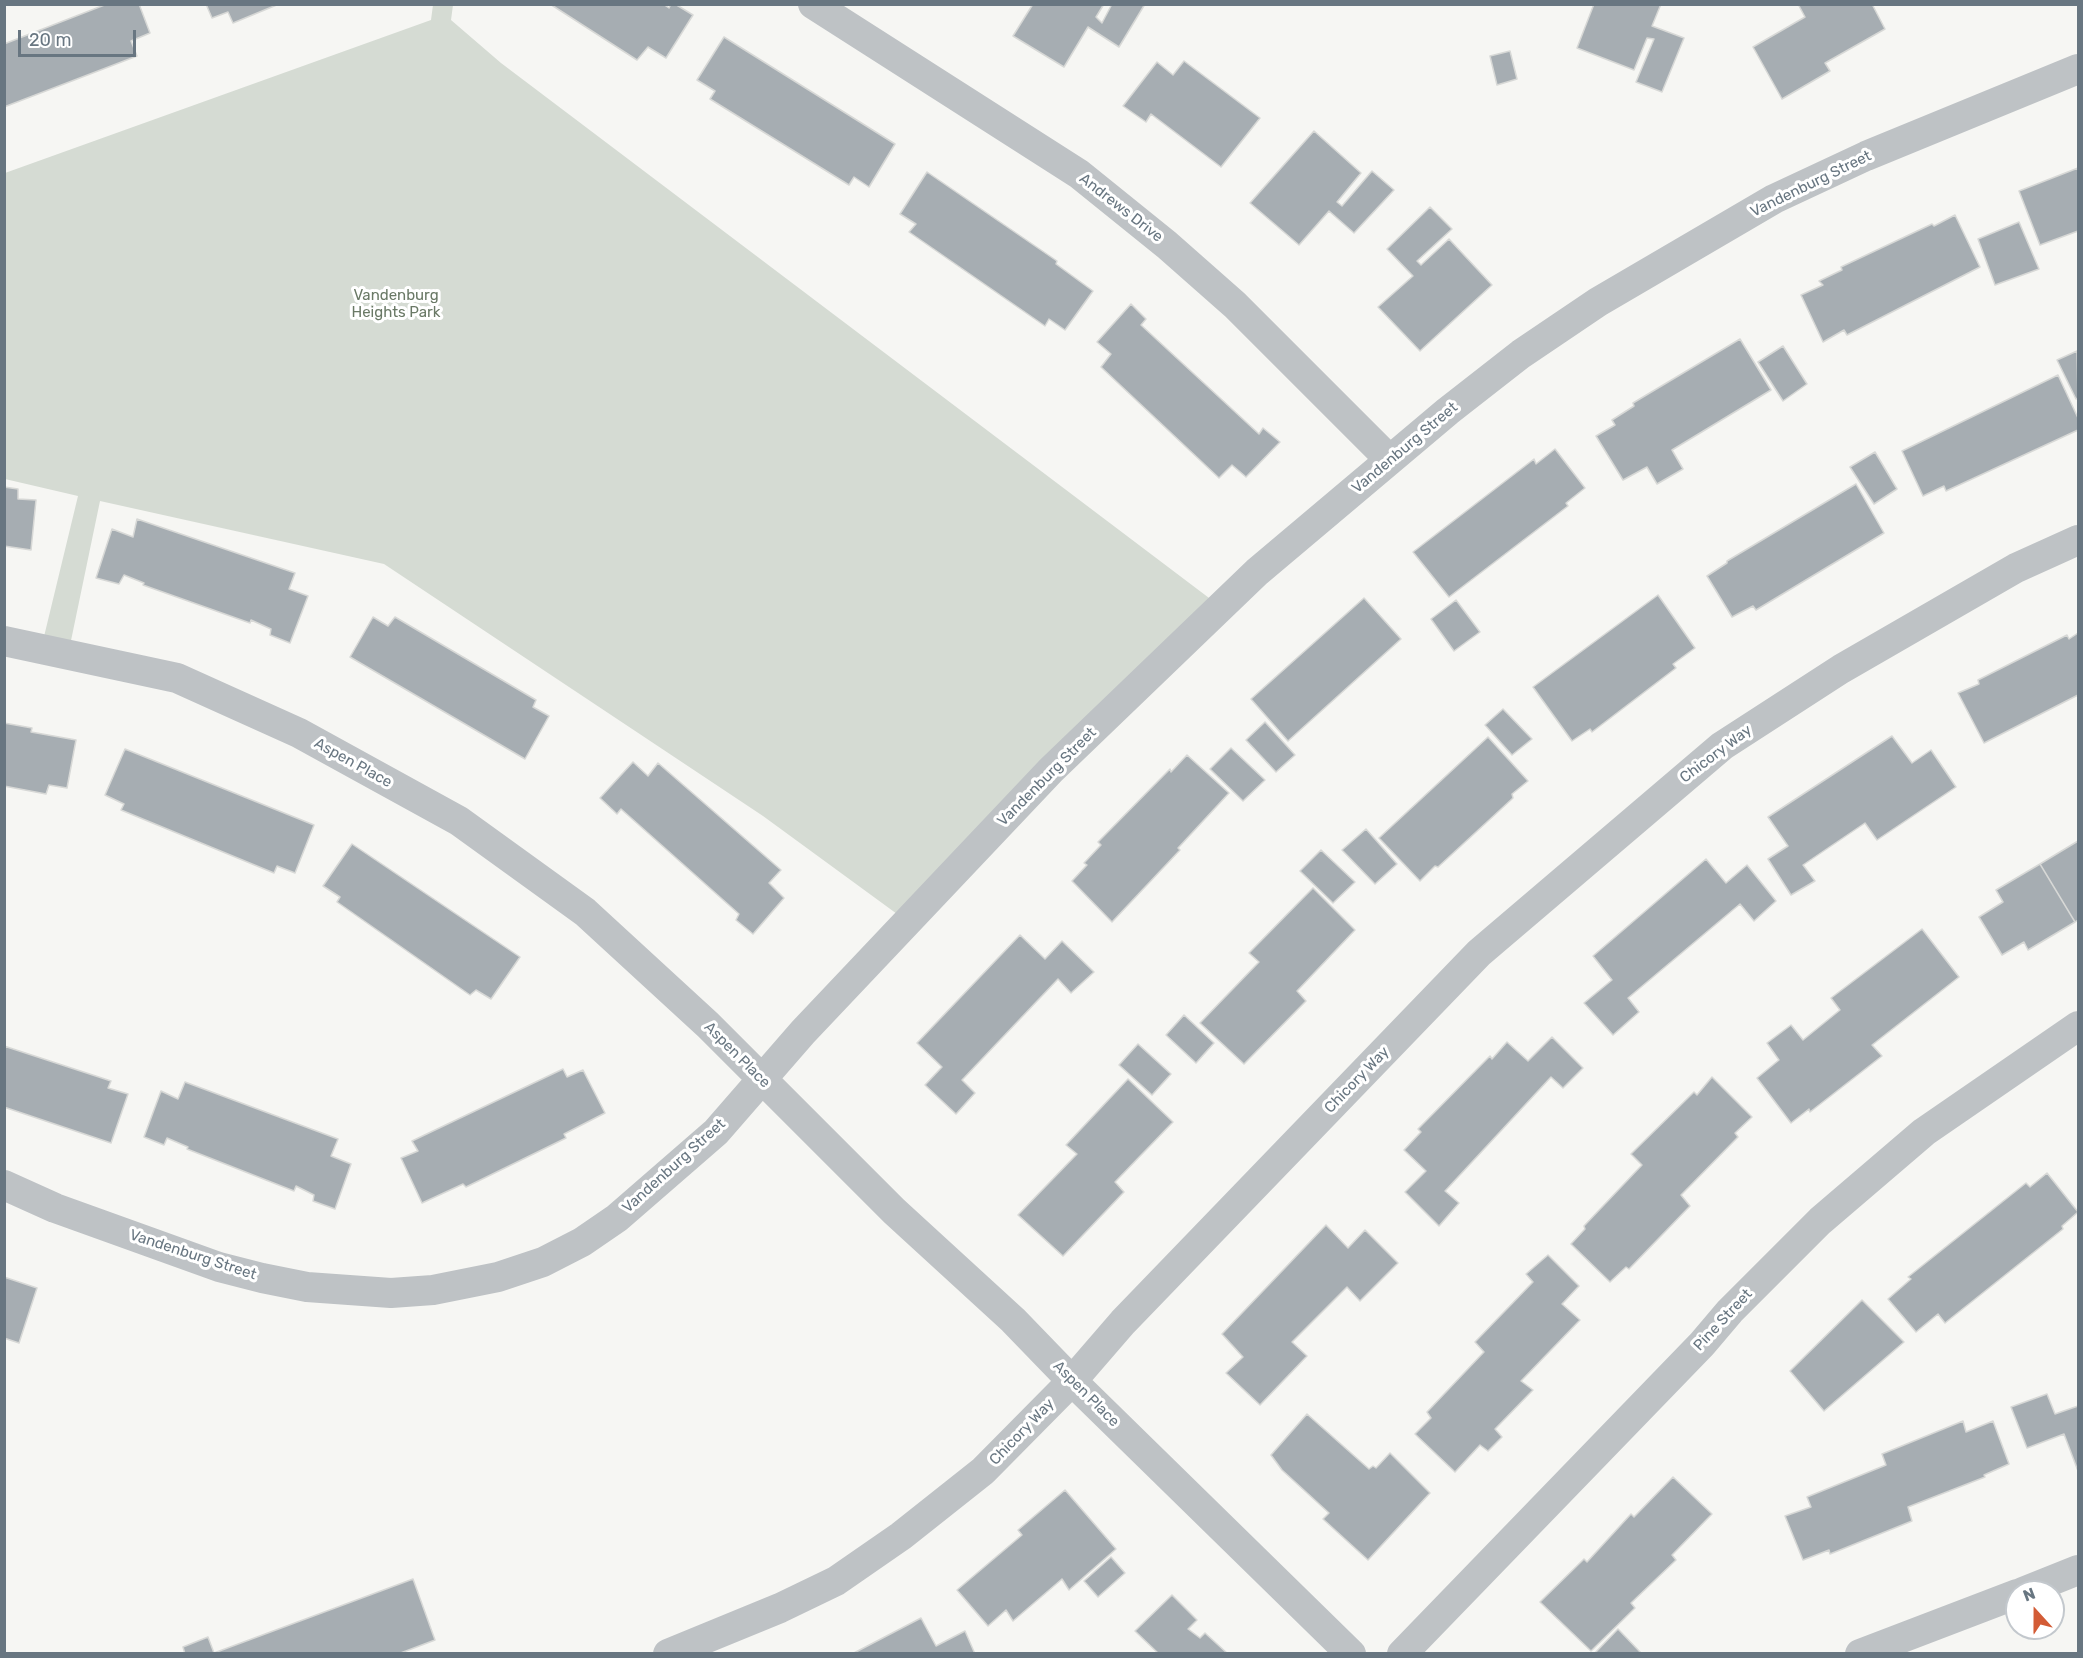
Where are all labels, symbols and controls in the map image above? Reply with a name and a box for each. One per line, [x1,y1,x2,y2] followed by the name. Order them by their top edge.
[21,18,140,56] scale bar
[29,29,71,51] text: 20 m
[1748,147,1874,221] street label: Vandenburg Street
[1076,170,1166,246] street label: Andrews Drive
[351,287,441,322] park label: Vandenburg Heights Park
[1349,399,1461,497] street label: Vandenburg Street
[1676,721,1756,787] street label: Chicory Way
[994,724,1100,830] street label: Vandenburg Street
[311,734,395,792] street label: Aspen Place
[700,1018,774,1092] street label: Aspen Place
[1321,1043,1393,1117] street label: Chicory Way
[619,1115,729,1217] street label: Vandenburg Street
[127,1226,259,1284] street label: Vandenburg Street
[1690,1285,1756,1355] street label: Pine Street
[1049,1357,1123,1431] street label: Aspen Place
[986,1395,1058,1469] street label: Chicory Way
[2005,1580,2065,1640] north arrow
[2020,1584,2038,1606] text: N

